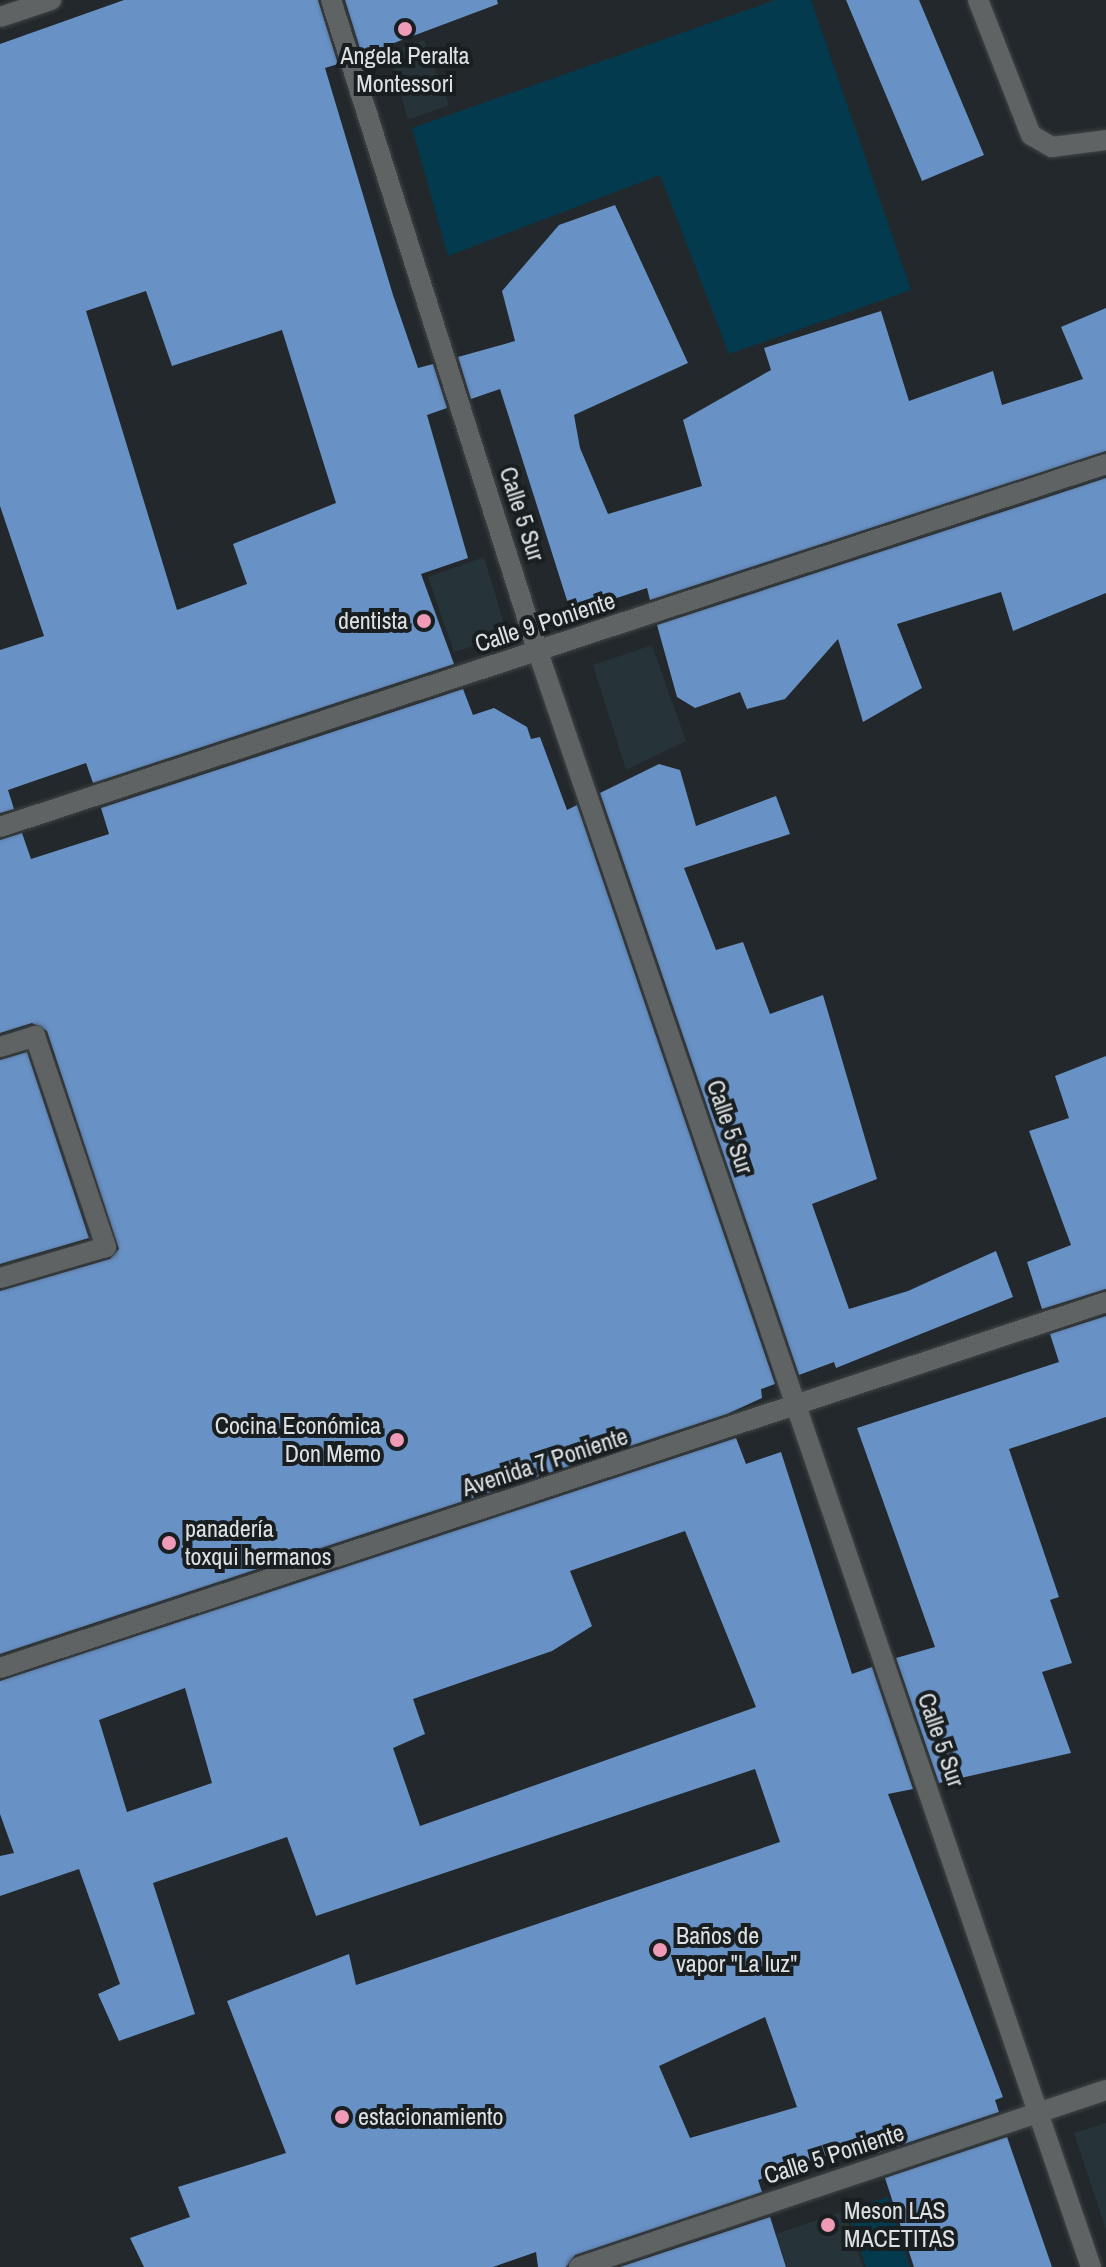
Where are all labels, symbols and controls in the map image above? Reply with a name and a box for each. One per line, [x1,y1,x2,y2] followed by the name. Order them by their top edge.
[396,20,414,38] marker: Angela Peralta Montessori
[340,42,470,98] place label: Angela Peralta Montessori
[493,463,551,565] street label: Calle 5 Sur
[471,586,619,658] street label: Calle 9 Poniente
[338,607,408,635] place label: dentista
[415,612,433,630] marker: dentista
[701,1076,759,1178] street label: Calle 5 Sur
[215,1412,381,1468] place label: Cocina Económica Don Memo
[458,1422,632,1502] street label: Avenida 7 Poniente
[388,1431,406,1449] marker: Cocina Económica Don Memo
[185,1515,332,1571] place label: panadería toxqui hermanos
[160,1534,178,1552] marker: panadería toxqui hermanos
[912,1689,970,1791] street label: Calle 5 Sur
[676,1922,797,1978] place label: Baños de vapor "La luz"
[651,1941,669,1959] marker: Baños de vapor "La luz"
[358,2103,504,2131] place label: estacionamiento
[333,2108,351,2126] marker: estacionamiento
[760,2118,908,2190] street label: Calle 5 Poniente
[844,2197,955,2253] place label: Meson LAS MACETITAS
[819,2216,837,2234] marker: Meson LAS MACETITAS

